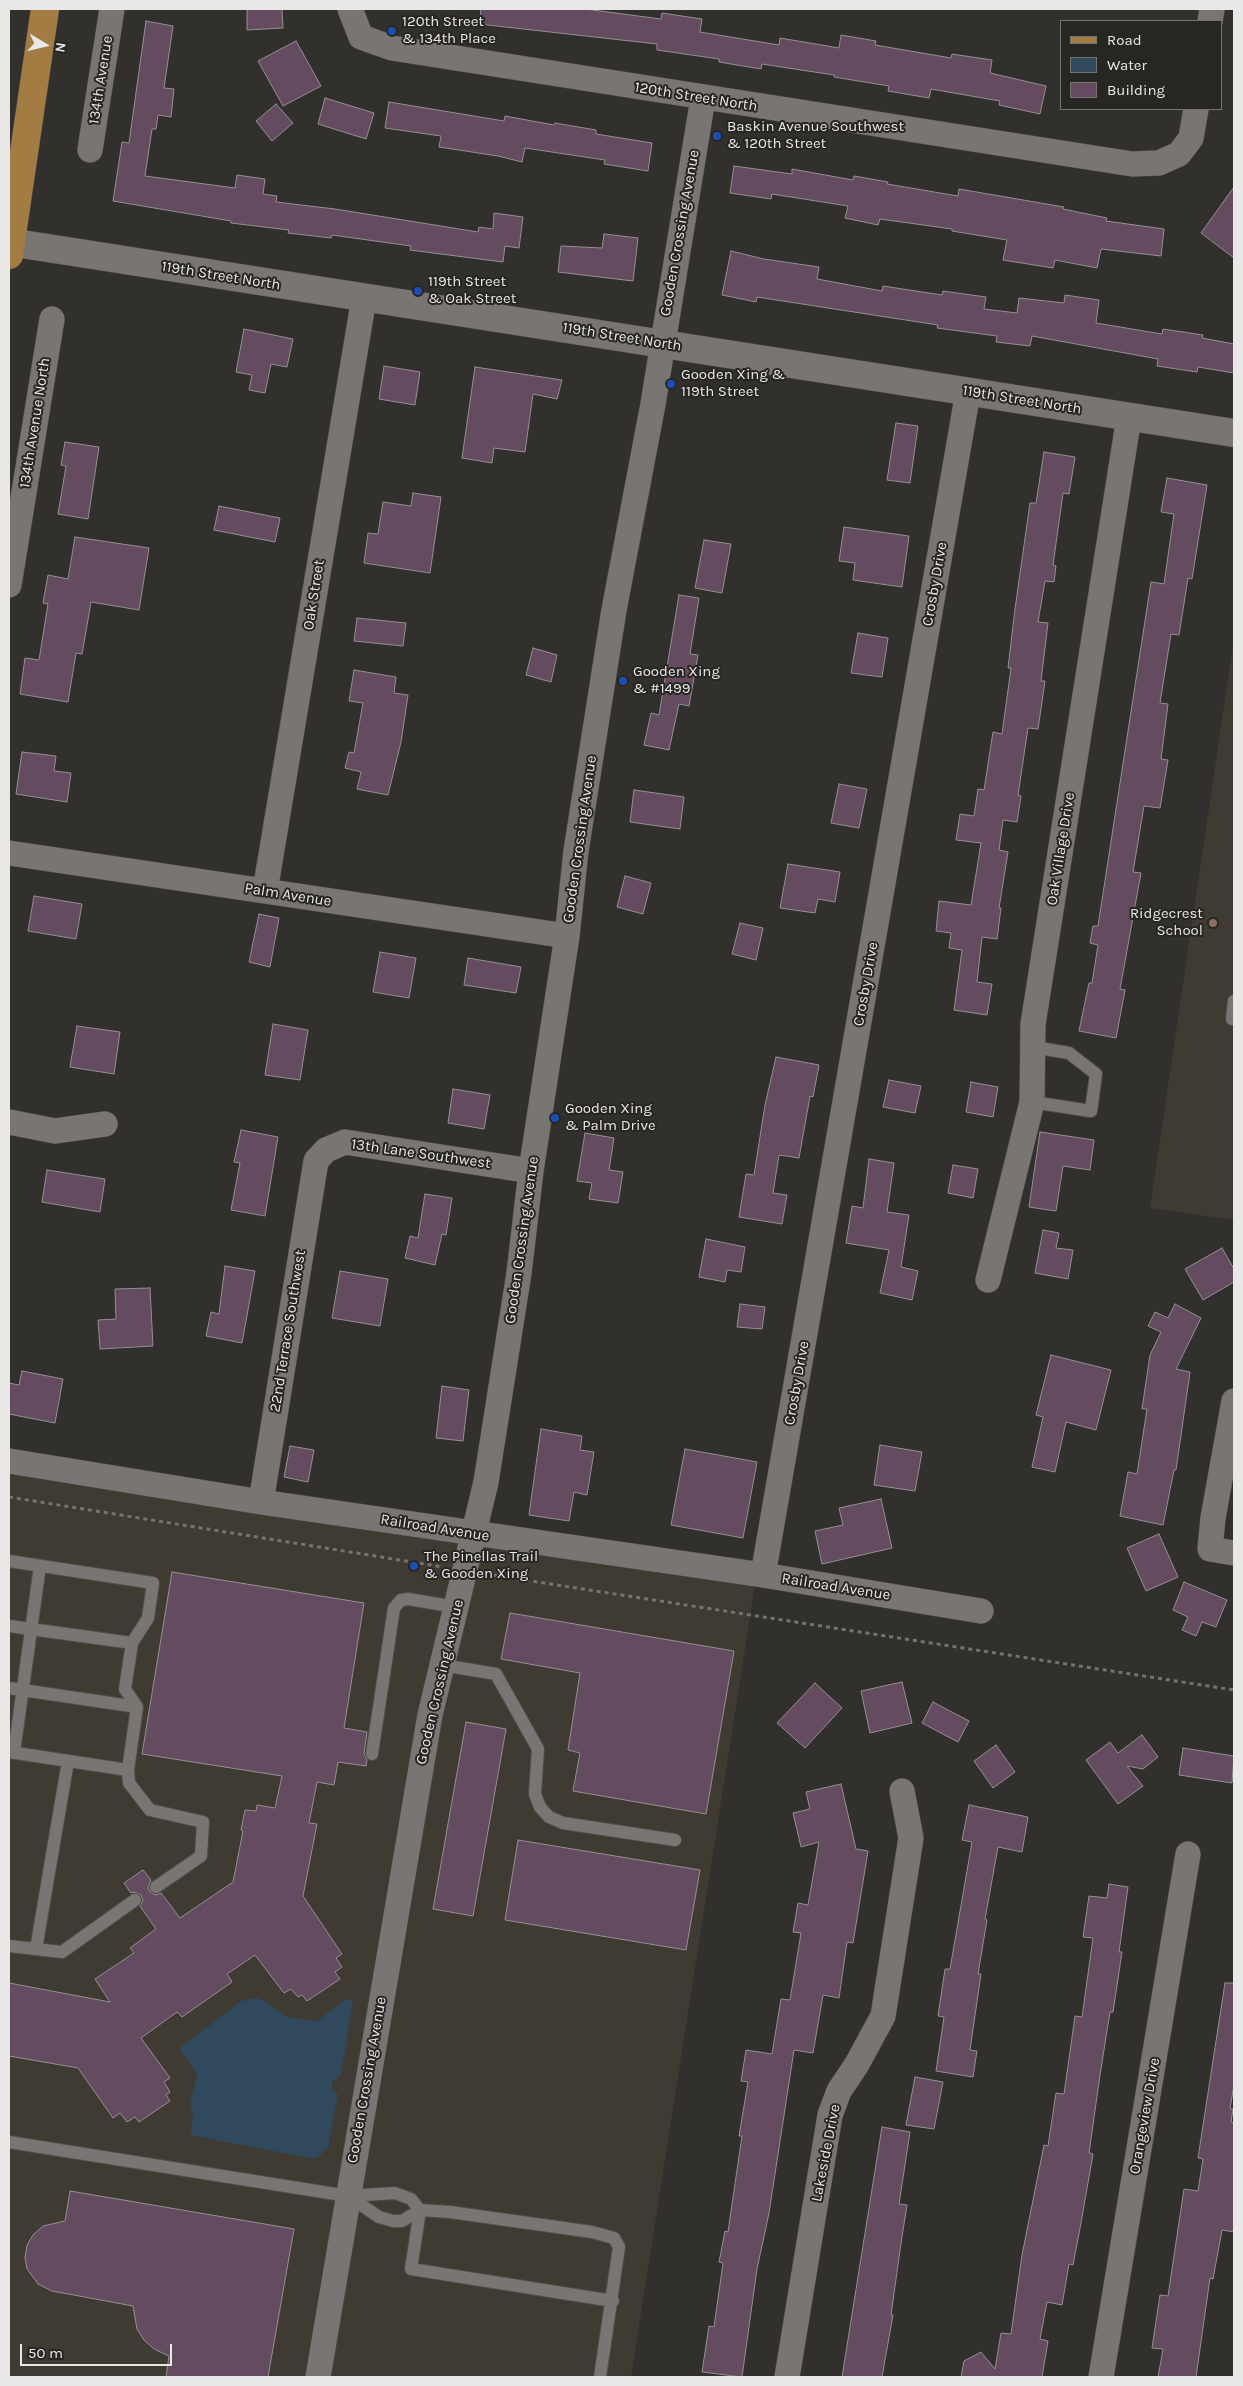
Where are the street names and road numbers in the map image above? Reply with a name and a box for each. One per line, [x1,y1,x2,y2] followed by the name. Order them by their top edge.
[85,34,117,126] street label: 134th Avenue
[633,78,759,116] street label: 120th Street North
[656,148,704,318] street label: Gooden Crossing Avenue
[160,258,282,294] street label: 119th Street North
[561,319,683,355] street label: 119th Street North
[16,356,54,490] street label: 134th Avenue North
[961,382,1083,418] street label: 119th Street North
[919,541,951,627] street label: Crosby Drive
[300,558,328,632] street label: Oak Street
[559,754,601,924] street label: Gooden Crossing Avenue
[1043,791,1079,907] street label: Oak Village Drive
[243,879,333,911] street label: Palm Avenue
[850,941,882,1027] street label: Crosby Drive
[350,1135,492,1173] street label: 13th Lane Southwest
[501,1155,543,1325] street label: Gooden Crossing Avenue
[266,1248,310,1414] street label: 22nd Terrace Southwest
[781,1340,813,1426] street label: Crosby Drive
[379,1511,491,1545] street label: Railroad Avenue
[780,1570,892,1604] street label: Railroad Avenue
[412,1598,468,1766] street label: Gooden Crossing Avenue
[343,1995,391,2165] street label: Gooden Crossing Avenue
[1126,2056,1164,2176] street label: Orangeview Drive
[808,2103,844,2203] street label: Lakeside Drive

